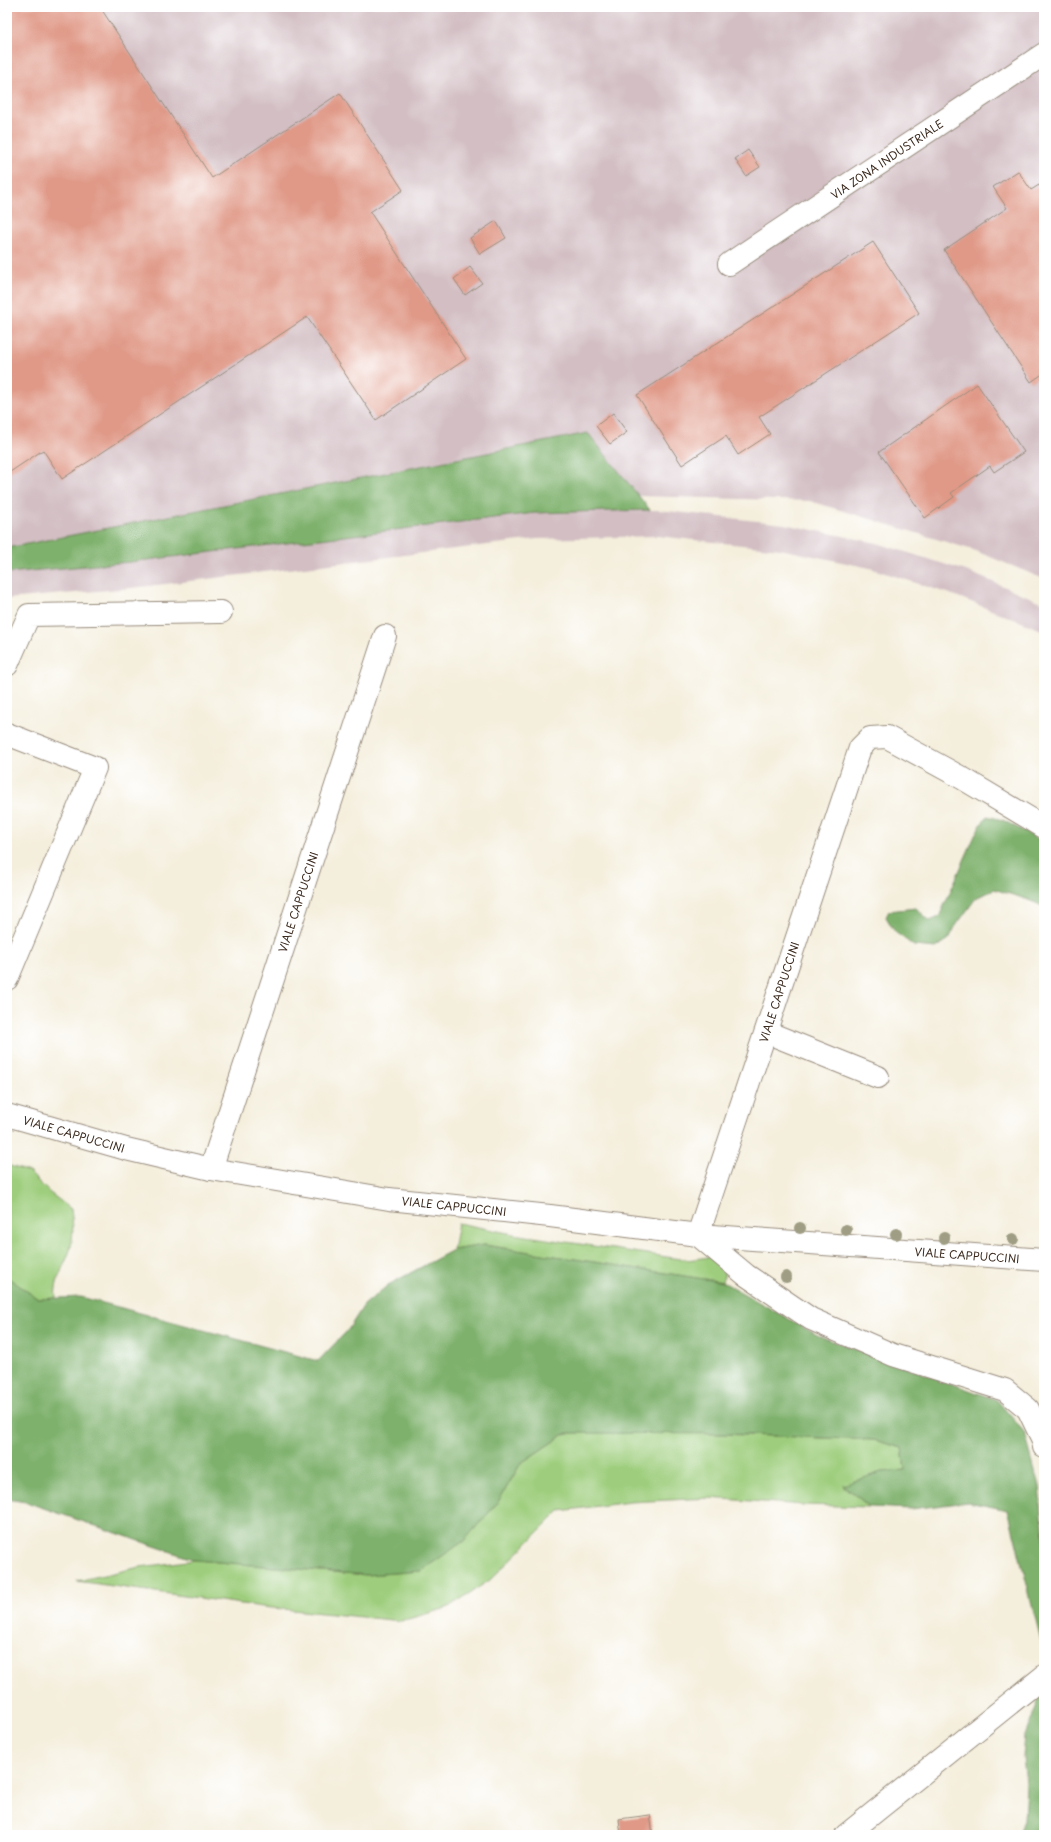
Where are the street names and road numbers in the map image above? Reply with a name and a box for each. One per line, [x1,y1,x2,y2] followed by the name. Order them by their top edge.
[827,115,947,203] street label: VIA ZONA INDUSTRIALE
[274,849,322,955] street label: VIALE CAPPUCCINI
[755,939,803,1045] street label: VIALE CAPPUCCINI
[21,1111,127,1157] street label: VIALE CAPPUCCINI
[401,1192,507,1220] street label: VIALE CAPPUCCINI
[914,1243,1020,1267] street label: VIALE CAPPUCCINI

